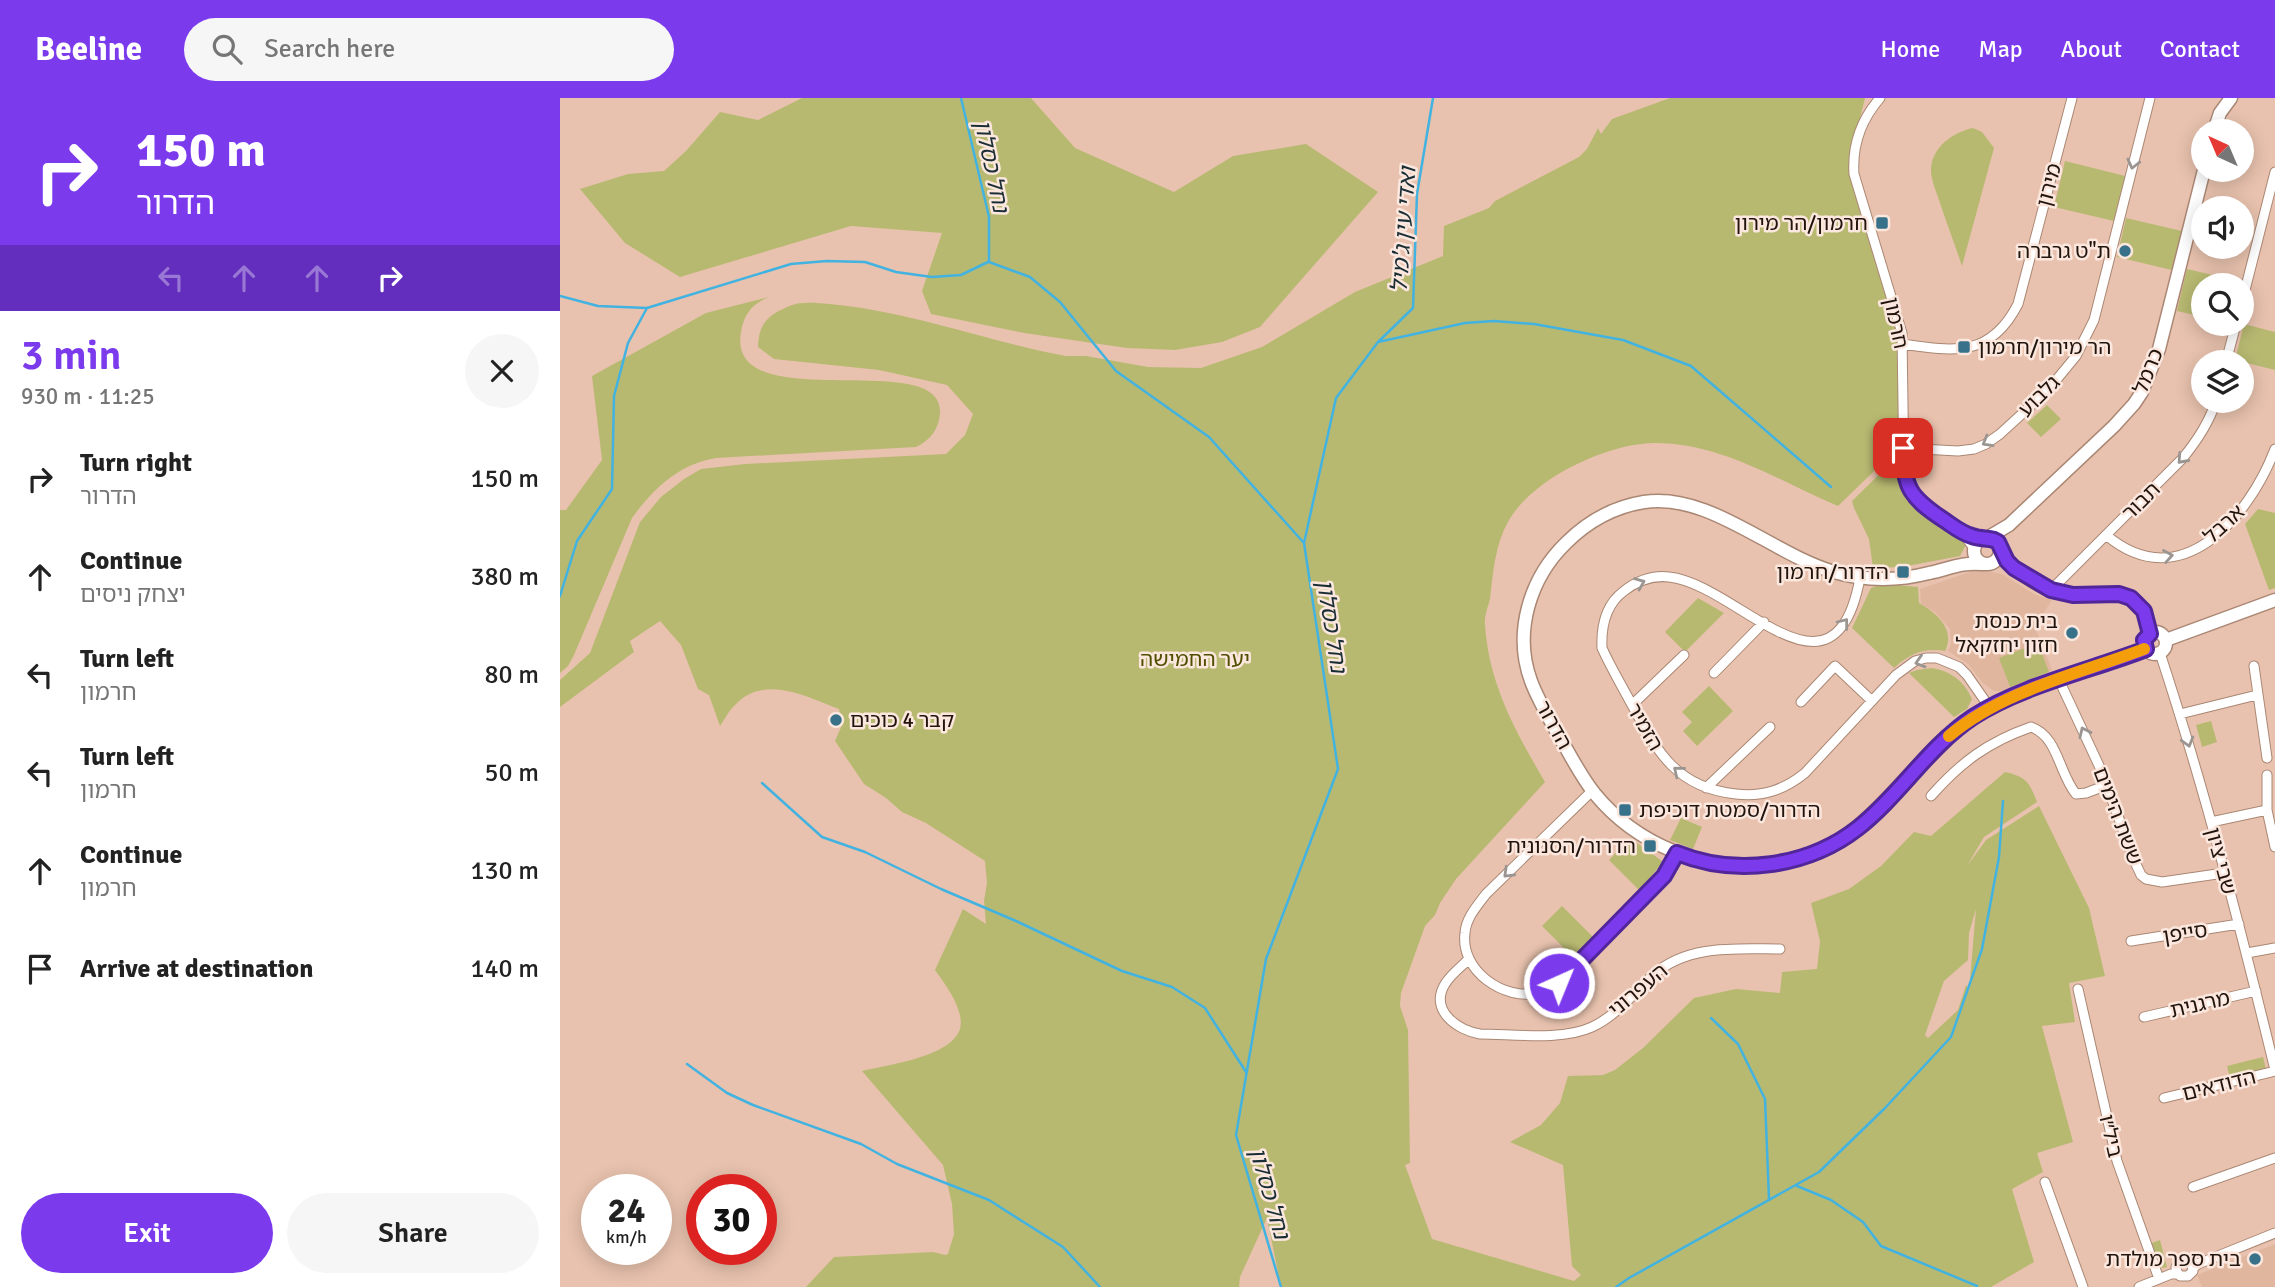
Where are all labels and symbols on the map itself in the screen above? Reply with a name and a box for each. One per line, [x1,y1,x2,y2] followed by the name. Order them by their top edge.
[968,117,1016,217] water label: נחל כסלון
[2191,119,2254,182] north arrow
[2127,158,2141,170] one-way arrow
[2031,160,2067,210] street label: מירון
[1385,164,1423,294] water label: ואדי עין ג'מיל
[1735,210,1868,236] place label: חרמון/הר מירון
[1874,215,1890,231] marker: חרמון/הר מירון
[2017,238,2111,264] place label: ת"ט גרברה
[2117,243,2133,259] marker: ת"ט גרברה
[1878,295,1914,351] street label: חרמון
[1978,334,2111,360] place label: הר מירון/חרמון
[1956,339,1972,355] marker: הר מירון/חרמון
[2127,345,2169,397] street label: כרמל
[2013,370,2065,422] street label: גלבוע
[1873,418,1933,478] pin
[1982,434,1994,447] one-way arrow
[2178,451,2190,464] one-way arrow
[2116,476,2166,526] street label: תבור
[2198,499,2250,549] street label: ארבל
[2162,549,2174,564] one-way arrow
[1776,559,1889,585] place label: הדרור/חרמון
[1895,564,1911,580] marker: הדרור/חרמון
[1633,577,1645,591] one-way arrow
[1310,578,1354,677] water label: נחל כסלון
[1955,608,2058,658] place label: בית כנסת חזון יחזקאל
[1835,618,1848,631] one-way arrow
[2064,625,2080,641] marker: בית כנסת חזון יחזקאל
[1140,646,1250,672] park label: יער החמישה
[1915,653,1927,668] one-way arrow
[1530,696,1578,754] street label: הדרור
[1621,699,1669,755] street label: הזמיר
[850,707,954,733] place label: קבר 4 כוכים
[828,712,844,728] marker: קבר 4 כוכים
[2078,727,2092,740] one-way arrow
[2179,736,2194,748] one-way arrow
[2087,763,2149,869] street label: ששת הימים
[1673,766,1685,779] one-way arrow
[1639,797,1821,823] place label: הדרור/סמטת דוכיפת
[1617,802,1633,818] marker: הדרור/סמטת דוכיפת
[2200,825,2242,897] street label: שבי ציון
[1507,833,1636,859] place label: הדרור/הסנונית
[1642,838,1658,854] marker: הדרור/הסנונית
[1503,864,1516,877] one-way arrow
[2161,917,2209,949] street label: סייפן
[1522,946,1596,1020] position arrow
[1603,958,1673,1022] street label: העפרוני
[2168,984,2233,1023] street label: מרגנית
[2179,1063,2259,1107] street label: הדודאים
[2093,1112,2129,1160] street label: ביל״ו
[1243,1144,1297,1244] water label: נחל כסלון
[686,1174,777,1265] speed limit sign: 30
[2106,1246,2241,1272] place label: בית ספר מולדת
[2247,1251,2263,1267] marker: בית ספר מולדת

